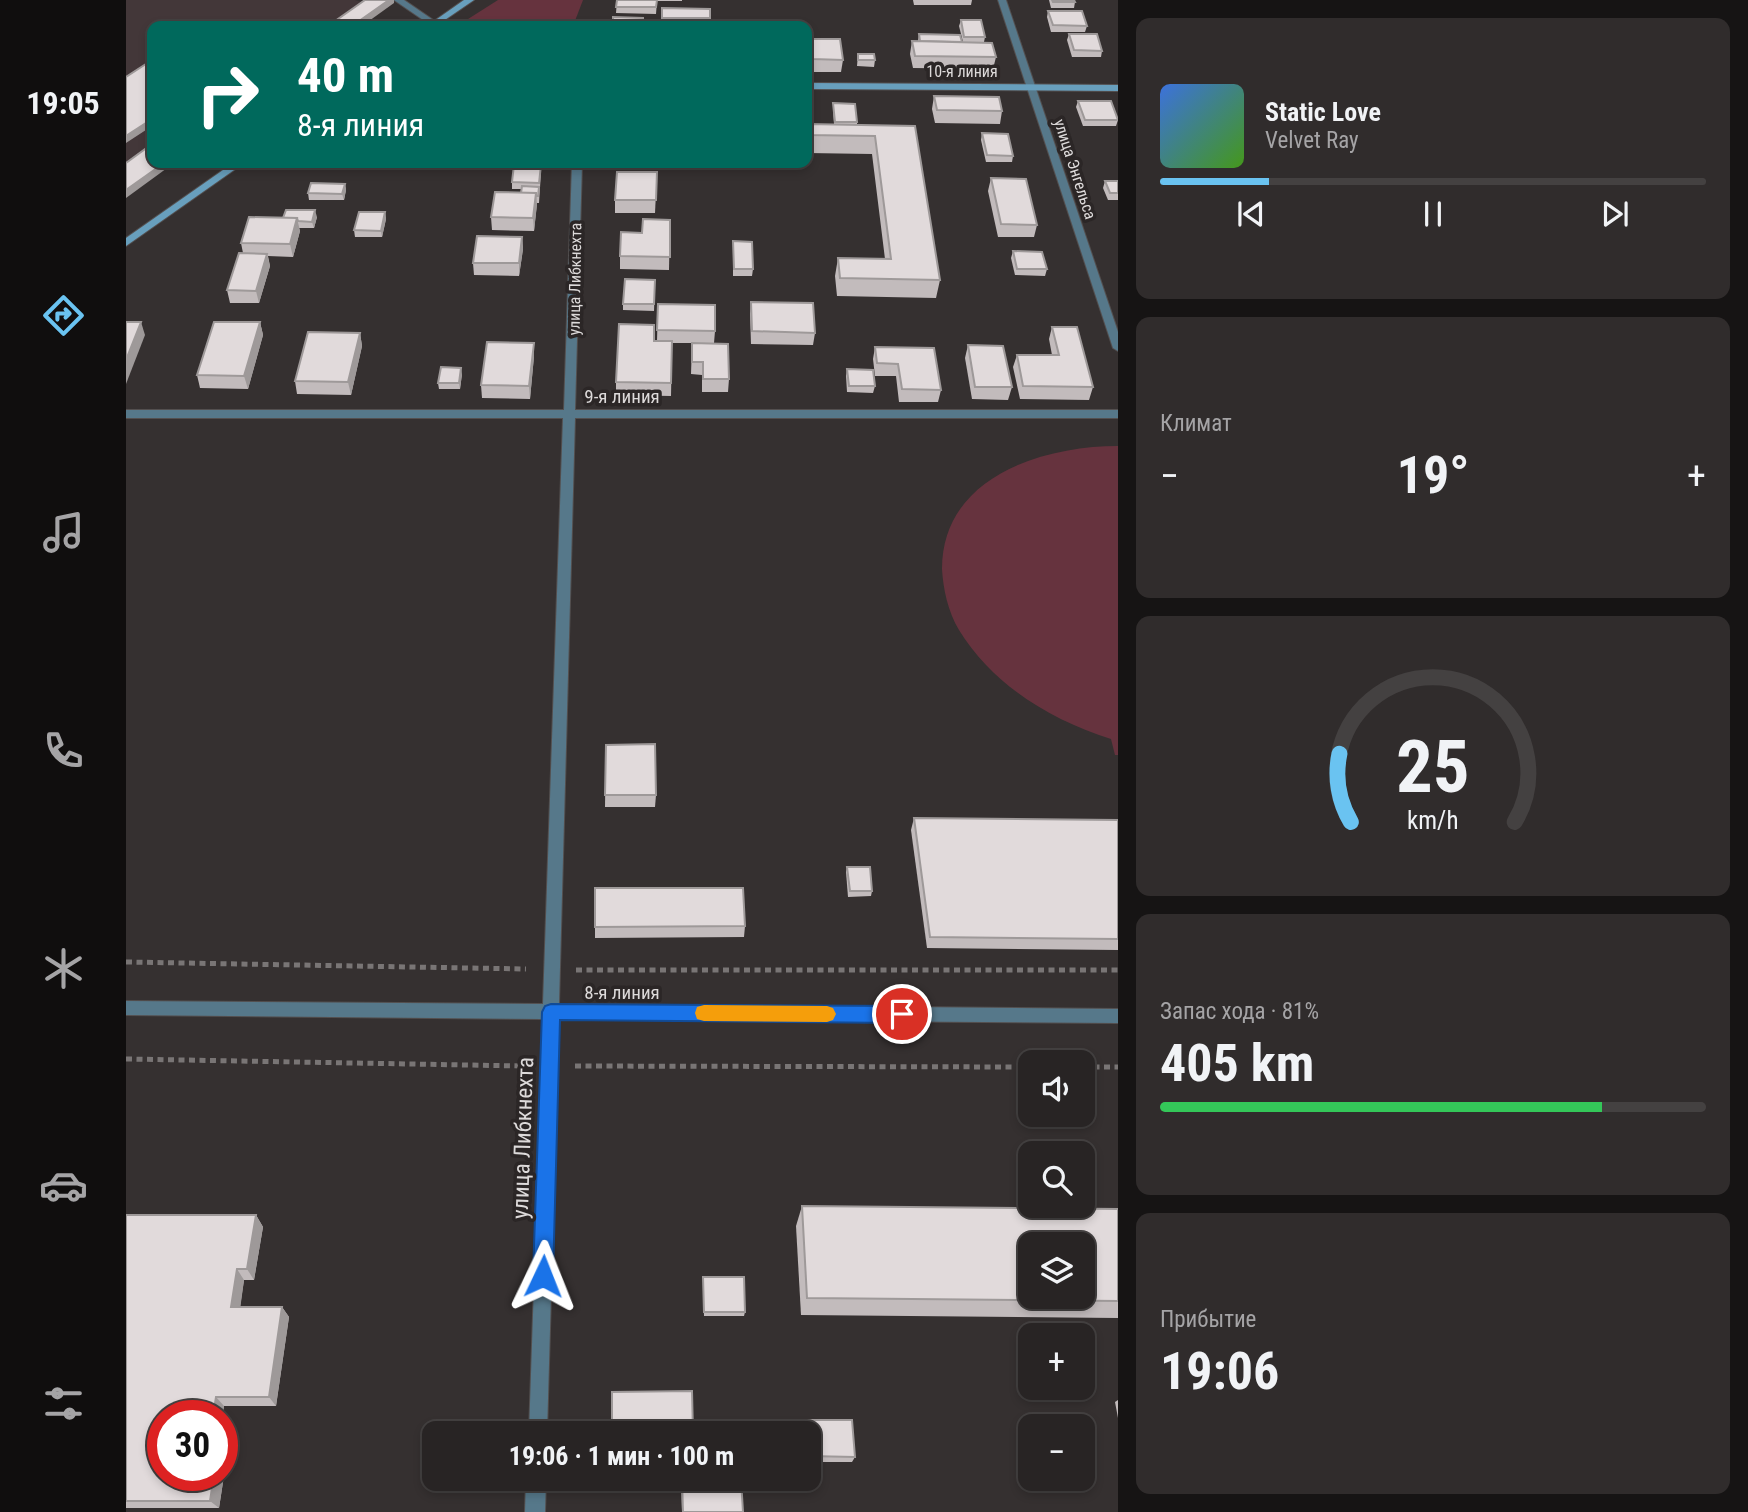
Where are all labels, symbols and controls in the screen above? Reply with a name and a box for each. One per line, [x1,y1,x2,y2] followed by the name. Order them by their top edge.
[297,47,394,104] text: 40 m
[182,49,273,140] icon: right
[926,62,998,81] street label: 10-я линия
[26,84,100,122] text: 19:05
[1265,97,1381,127] text: Static Love
[297,106,424,144] text: 8-я линия
[1050,117,1100,221] street label: улица Энгельса
[1265,127,1359,154] text: Velvet Ray
[1232,195,1270,233] icon: previous
[1414,195,1452,233] icon: pause
[1596,195,1634,233] icon: next
[565,222,585,336] street label: улица Либкнехта
[39,291,88,340] icon: directions
[584,385,660,408] street label: 9-я линия
[1160,410,1232,437] text: Климат
[1397,445,1469,506] text: 19°
[1160,454,1179,498] text: −
[1687,454,1706,498] text: +
[39,508,88,557] icon: music
[1396,724,1470,810] text: 25
[39,726,88,775] icon: phone
[1407,806,1459,835] text: km/h
[39,944,88,993] icon: climate
[584,981,660,1004] street label: 8-я линия
[872,984,932,1044] pin
[883,995,921,1033] icon: arrive
[1160,998,1319,1025] text: Запас хода · 81%
[1160,1033,1314,1094] text: 405 km
[1018,1050,1095,1491] map controls
[1018,1050,1095,1127] button: sound
[507,1057,539,1219] street label: улица Либкнехта
[1018,1141,1095,1218] button: search
[39,1161,88,1210] icon: car
[1018,1232,1095,1309] button: layers
[506,1239,580,1313] position arrow
[1160,1306,1256,1333] text: Прибытие
[1018,1323,1095,1400] button: +
[1160,1341,1279,1402] text: 19:06
[39,1379,88,1428] icon: filters
[147,1400,238,1491] speed limit sign: 30
[1018,1414,1095,1491] button: −
[509,1441,734,1471] text: 19:06 · 1 мин · 100 m

